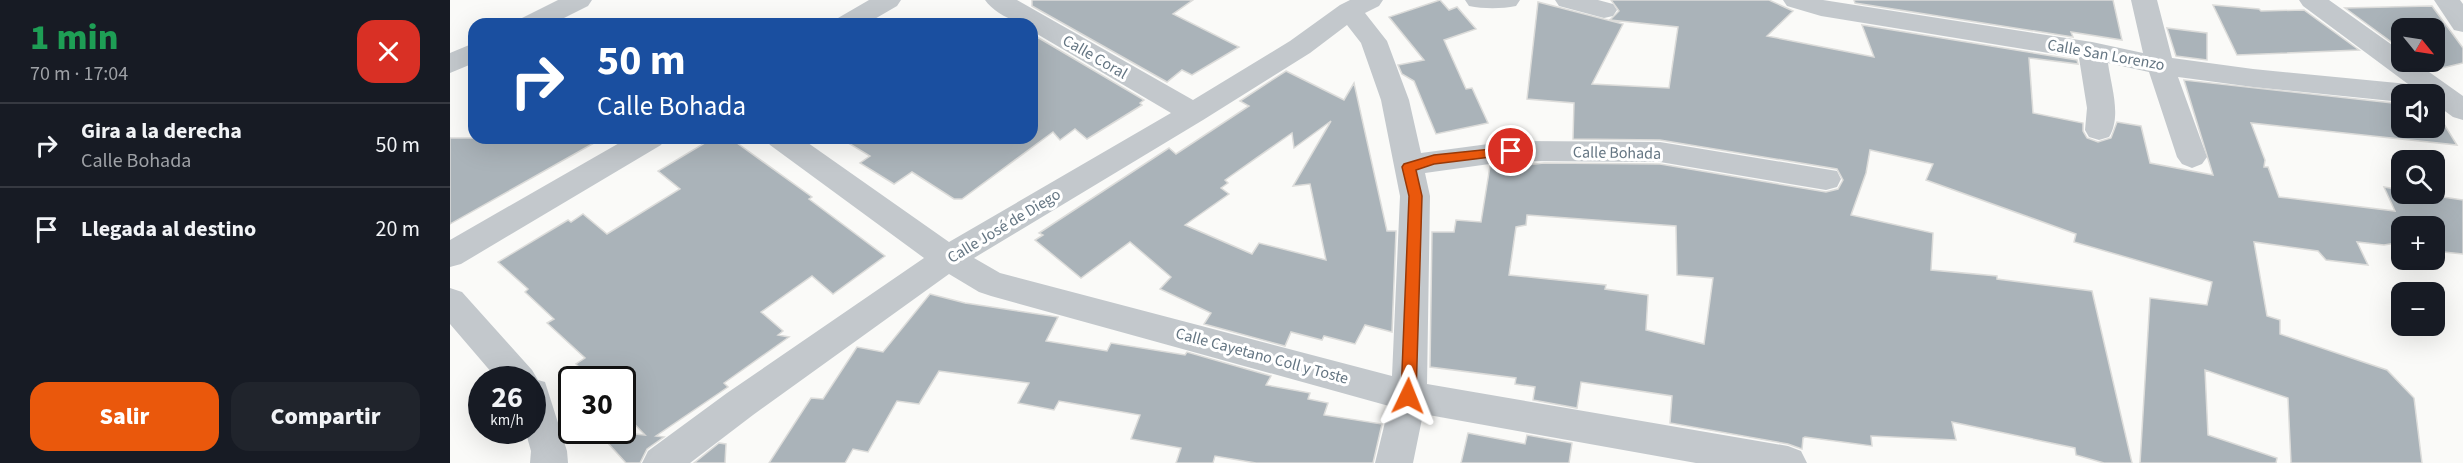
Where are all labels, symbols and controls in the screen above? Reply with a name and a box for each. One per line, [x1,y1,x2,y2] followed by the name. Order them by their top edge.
[30,12,118,63] text: 1 min
[2391,18,2445,72] north arrow
[2391,18,2445,336] map controls
[357,20,420,83] button: close
[1058,30,1132,84] street label: Calle Coral
[597,31,686,91] text: 50 m
[2046,34,2166,76] street label: Calle San Lorenzo
[498,42,576,120] icon: right
[30,60,128,88] text: 70 m · 17:04
[2391,84,2445,138] button: sound
[597,87,746,126] text: Calle Bohada
[81,115,242,147] text: Gira a la derecha
[1485,125,1536,176] pin
[30,129,63,162] icon: right
[375,129,420,161] text: 50 m
[1494,134,1527,167] icon: arrive
[1573,141,1661,165] street label: Calle Bohada
[81,147,191,175] text: Calle Bohada
[2391,150,2445,204] button: search
[943,183,1065,269] street label: Calle José de Diego
[30,213,63,246] icon: arrive
[81,213,256,245] text: Llegada al destino
[375,213,420,245] text: 20 m
[2391,216,2445,270] button: +
[2391,282,2445,336] button: −
[1173,322,1351,390] street label: Calle Cayetano Coll y Toste
[1376,364,1440,428] position arrow
[558,366,636,444] speed limit sign: 30
[491,376,523,419] text: 26
[30,382,219,451] button: Salir
[231,382,420,451] button: Compartir
[490,410,524,431] text: km/h

